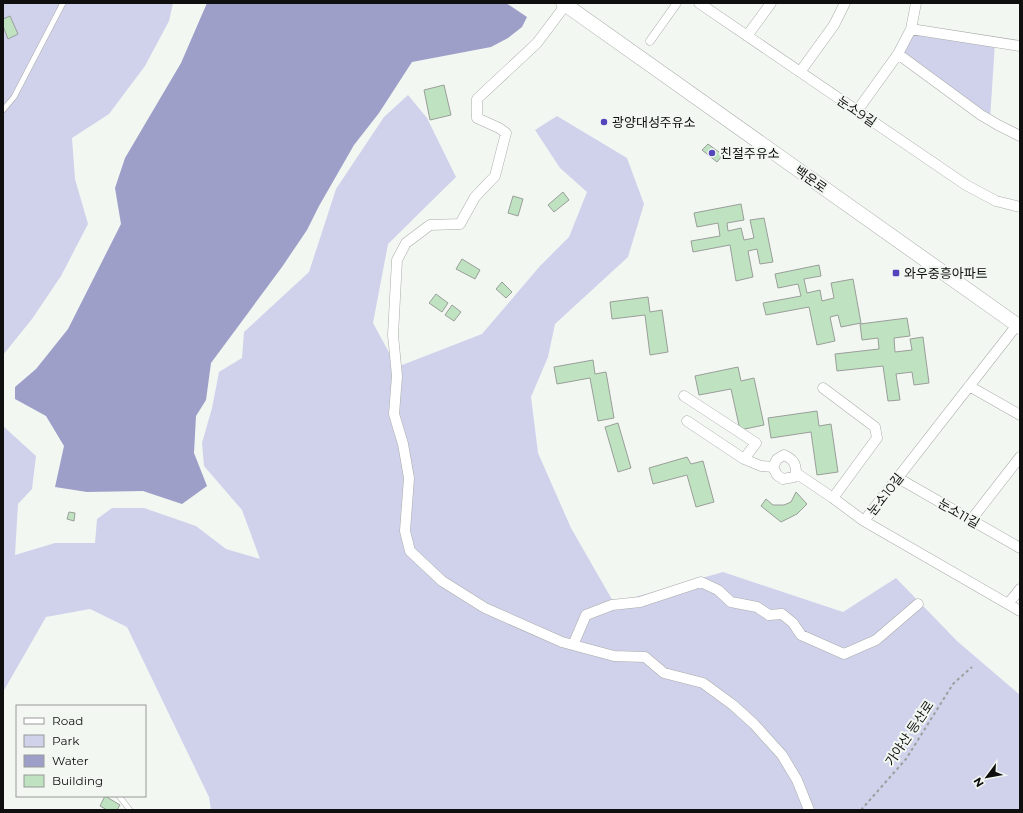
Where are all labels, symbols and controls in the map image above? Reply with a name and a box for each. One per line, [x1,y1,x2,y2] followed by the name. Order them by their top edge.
[834,92,880,130] street label: 눈소9길
[612,114,696,130] place label: 광양대성주유소
[599,117,609,127] marker: 광양대성주유소
[720,145,780,161] place label: 친절주유소
[707,148,717,158] marker: 친절주유소
[792,162,830,196] street label: 백운로
[904,265,988,281] place label: 와우중흥아파트
[891,268,901,278] marker: 와우중흥아파트
[864,470,906,518] street label: 눈소10길
[935,495,983,531] street label: 눈소11길
[881,697,937,769] street label: 가야산 등산로
[16,705,146,797] legend
[52,713,83,728] text: Road
[52,733,80,748] text: Park
[52,753,89,768] text: Water
[967,757,1007,797] north arrow
[52,773,103,788] text: Building
[970,775,987,790] text: N

